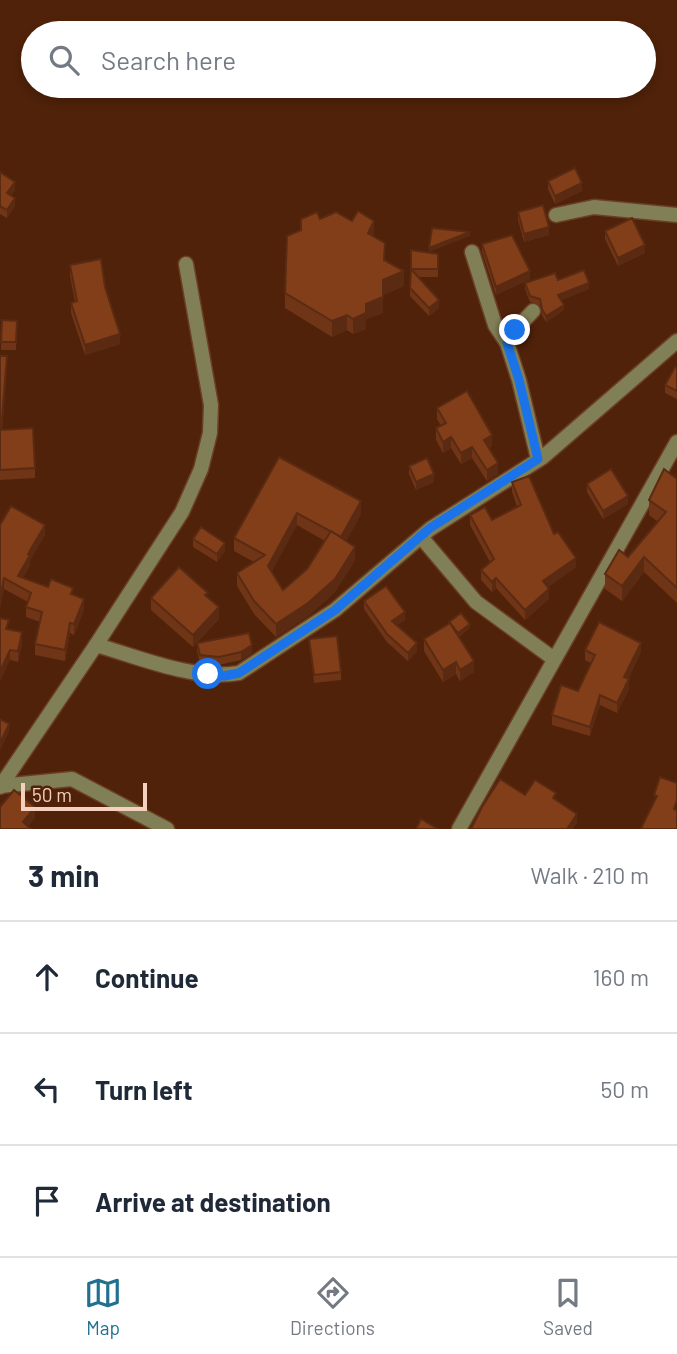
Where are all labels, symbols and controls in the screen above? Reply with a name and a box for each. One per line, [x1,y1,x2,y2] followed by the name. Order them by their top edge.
[21,21,656,98] search box
[45,41,83,79] icon: search
[101,44,236,75] text: Search here
[499,314,530,345] route end
[192,658,223,689] route start
[21,780,147,812] scale bar
[32,783,72,806] text: 50 m
[28,857,99,893] text: 3 min
[531,861,649,889] text: Walk · 210 m
[28,958,66,996] icon: ahead
[95,962,199,993] text: Continue
[592,963,649,991] text: 160 m
[28,1070,66,1108] icon: left
[95,1074,193,1105] text: Turn left
[601,1075,649,1103] text: 50 m
[28,1182,66,1220] icon: arrive
[95,1186,331,1217] text: Arrive at destination
[84,1274,122,1339] tab: Map
[290,1274,375,1339] tab: Directions
[543,1274,593,1339] tab: Saved

